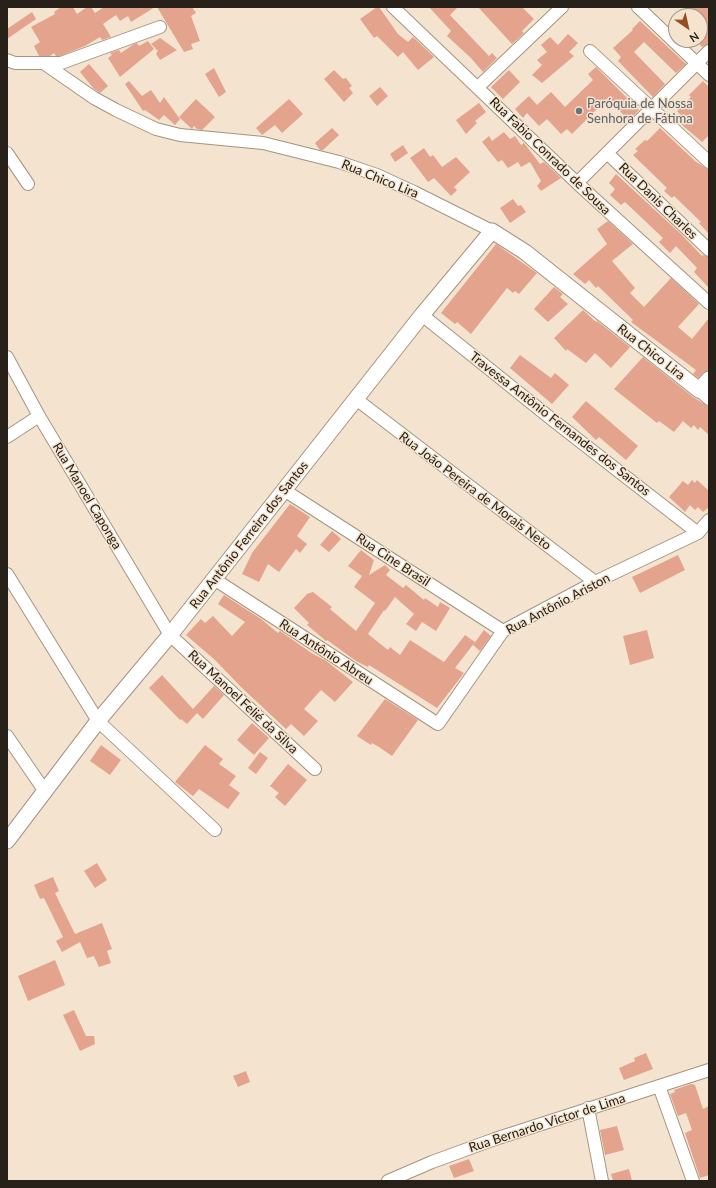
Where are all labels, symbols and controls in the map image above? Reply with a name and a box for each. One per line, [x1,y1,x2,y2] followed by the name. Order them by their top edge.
[668,8,708,48] north arrow
[687,30,702,45] text: N
[486,94,614,218] street label: Rua Fabio Conrado de Sousa
[587,96,693,127] place label: Paróquia de Nossa Senhora de Fátima
[574,106,584,116] marker: Paróquia de Nossa Senhora de Fátima
[339,156,421,202] street label: Rua Chico Lira
[615,160,701,242] street label: Rua Danis Charles
[614,321,688,383] street label: Rua Chico Lira
[467,349,653,499] street label: Travessa Antônio Fernandes dos Santos
[396,429,554,553] street label: Rua João Pereira de Morais Neto
[49,440,125,552] street label: Rua Manoel Caponga
[187,458,311,612] street label: Rua Antônio Ferreira dos Santos
[353,530,433,590] street label: Rua Cine Brasil
[503,570,613,638] street label: Rua Antônio Ariston
[276,616,376,688] street label: Rua Antônio Abreu
[185,647,301,757] street label: Rua Manoel Felié da Silva
[467,1090,627,1156] street label: Rua Bernardo Victor de Lima

